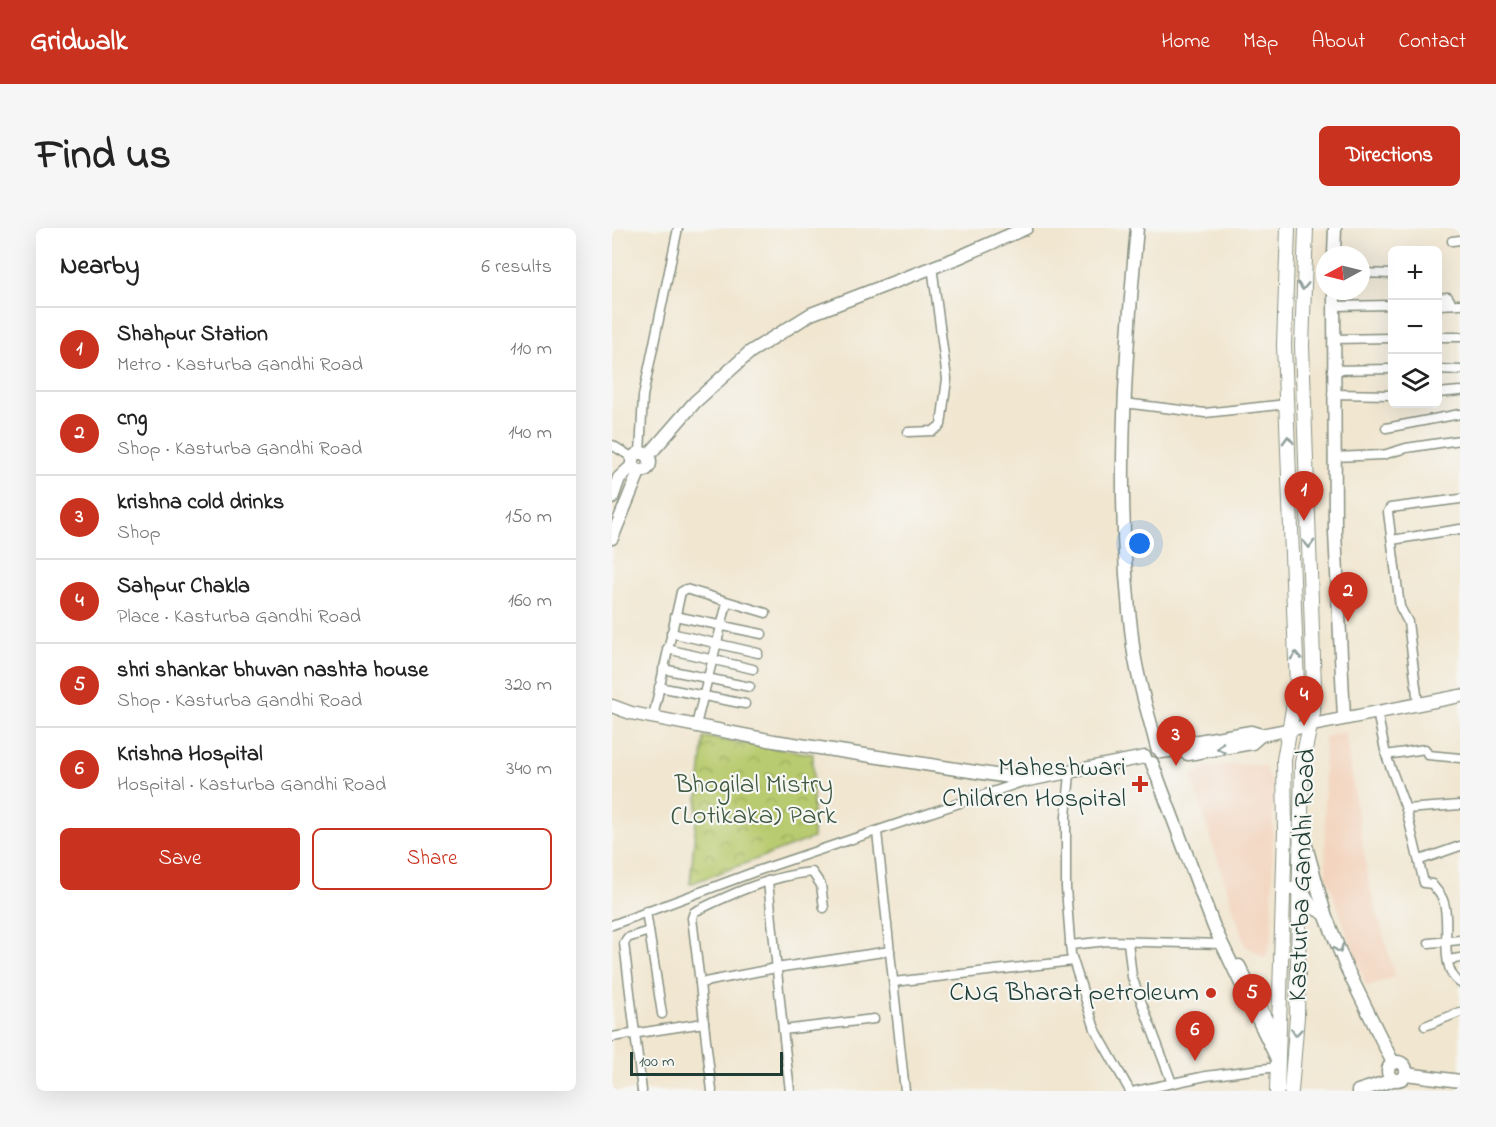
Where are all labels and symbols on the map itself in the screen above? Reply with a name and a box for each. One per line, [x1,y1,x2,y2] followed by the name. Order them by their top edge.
[1316,246,1370,300] north arrow
[1297,282,1310,291] one-way arrow
[1281,436,1294,445] one-way arrow
[1284,472,1324,521] pin: 1
[1125,529,1154,558] your location
[1303,540,1316,549] one-way arrow
[1328,572,1368,622] pin: 2
[1289,651,1302,660] one-way arrow
[1284,676,1324,726] pin: 4
[1156,716,1196,766] pin: 3
[1216,742,1225,754] one-way arrow
[1279,748,1327,1002] street label: Kasturba Gandhi Road
[942,749,1126,819] place label: Maheshwari Children Hospital
[671,766,837,836] park label: Bhogilal Mistry (Lotikaka) Park
[1131,775,1149,793] marker: Maheshwari Children Hospital
[1331,943,1344,954] one-way arrow
[949,974,1199,1013] place label: CNG Bharat petroleum
[1232,974,1272,1024] pin: 5
[1204,986,1218,1000] marker: CNG Bharat petroleum
[1176,1012,1214,1061] pin: 6
[1290,1027,1303,1036] one-way arrow
[630,1049,783,1076] scale bar

